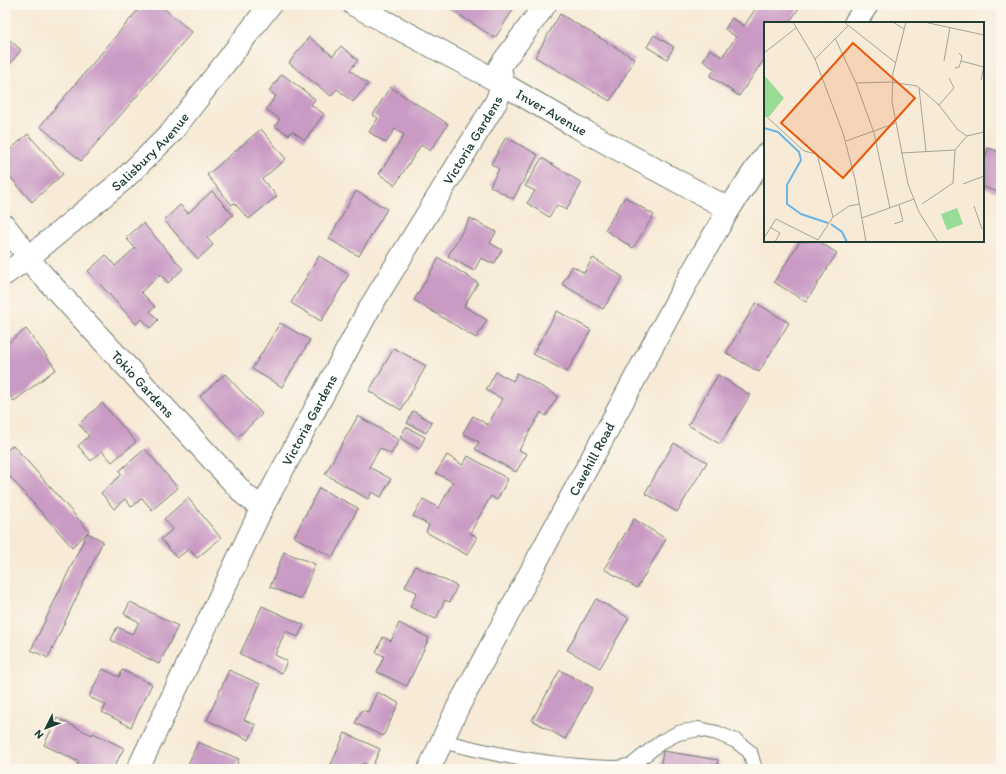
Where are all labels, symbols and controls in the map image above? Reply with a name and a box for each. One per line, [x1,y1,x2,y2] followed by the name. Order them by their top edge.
[764,22,984,242] inset map
[513,85,590,140] street label: Inver Avenue
[439,94,506,188] street label: Victoria Gardens
[108,109,192,195] street label: Salisbury Avenue
[108,347,178,421] street label: Tokio Gardens
[278,371,341,468] street label: Victoria Gardens
[565,419,618,499] street label: Cavehill Road
[26,708,66,748] north arrow
[32,727,46,741] text: N

